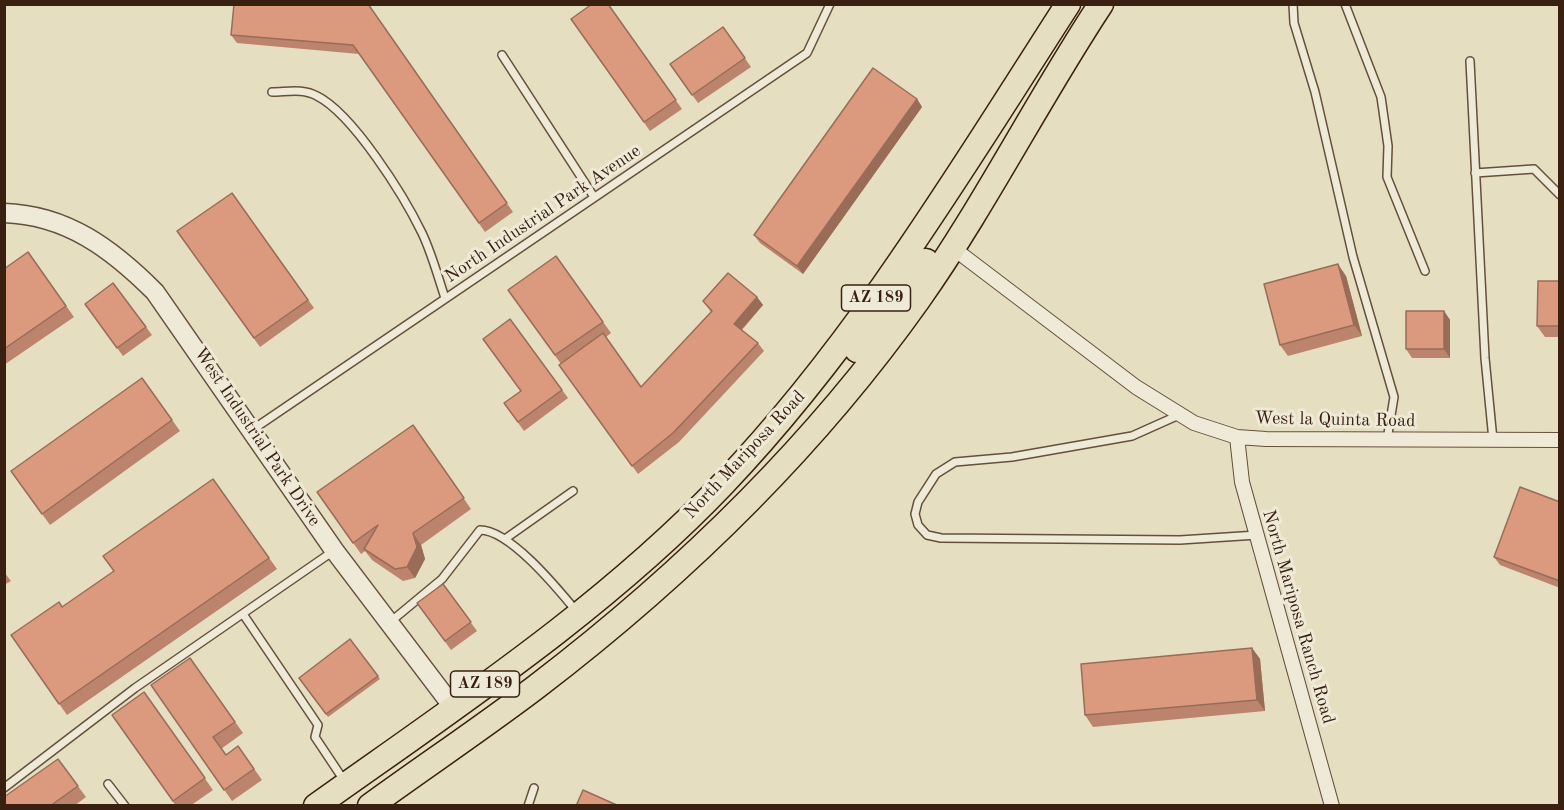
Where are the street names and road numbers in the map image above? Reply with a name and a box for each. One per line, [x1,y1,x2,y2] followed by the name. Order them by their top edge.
[441,140,645,288] street label: North Industrial Park Avenue
[842,285,910,311] road number: AZ 189
[189,343,325,531] street label: West Industrial Park Drive
[680,386,810,524] street label: North Mariposa Road
[1254,408,1416,432] street label: West la Quinta Road
[1257,507,1339,727] street label: North Mariposa Ranch Road
[450,671,520,697] road number: AZ 189

